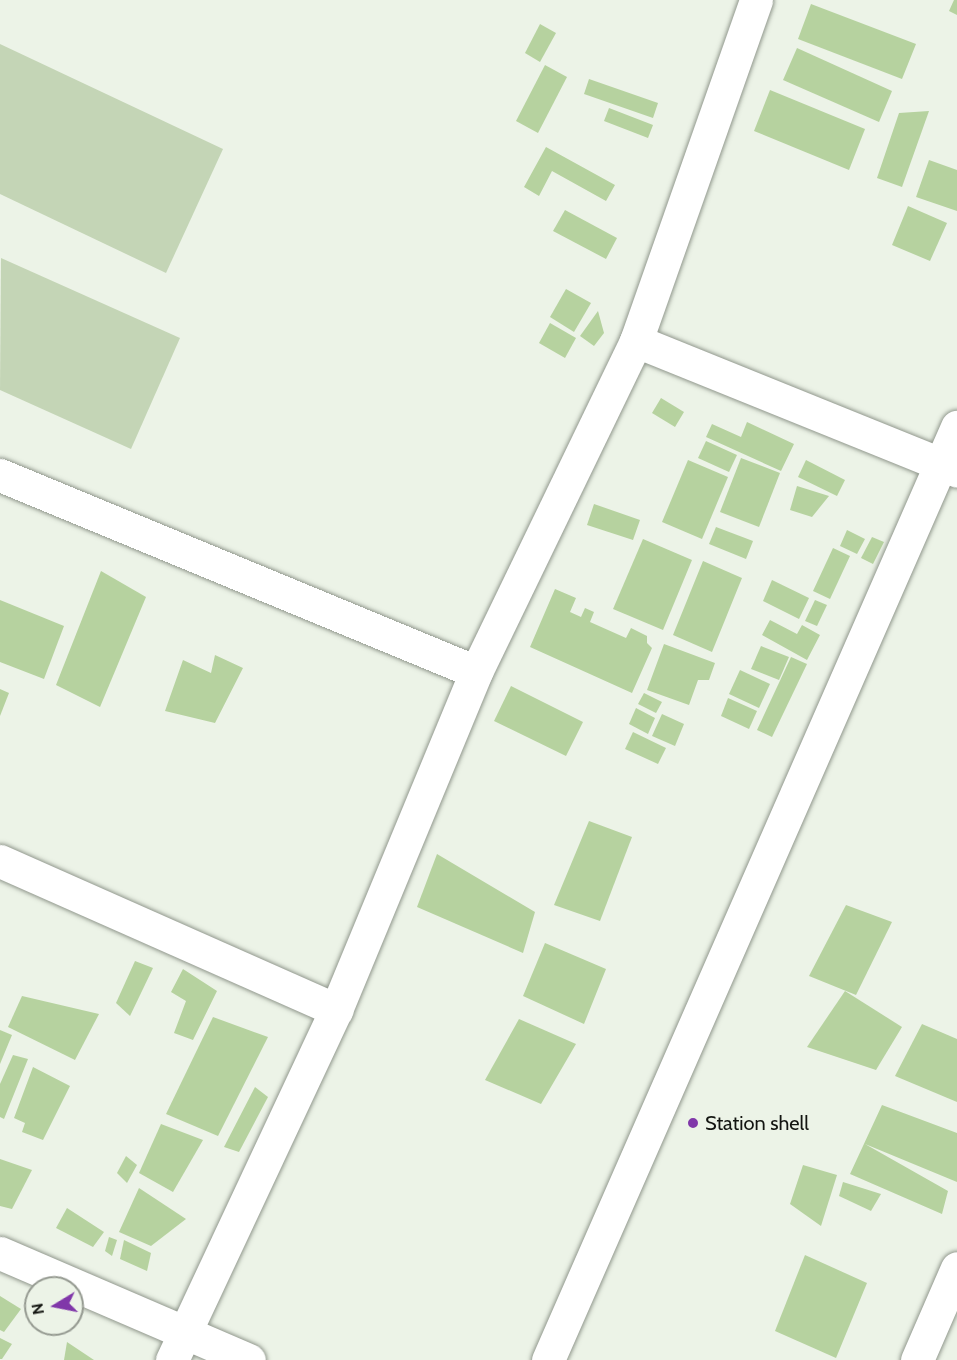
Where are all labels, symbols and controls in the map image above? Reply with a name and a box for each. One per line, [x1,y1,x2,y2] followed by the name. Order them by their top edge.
[705,1111,809,1135] place label: Station shell
[686,1116,700,1130] marker: Station shell
[24,1276,84,1336] north arrow
[27,1302,48,1316] text: N

